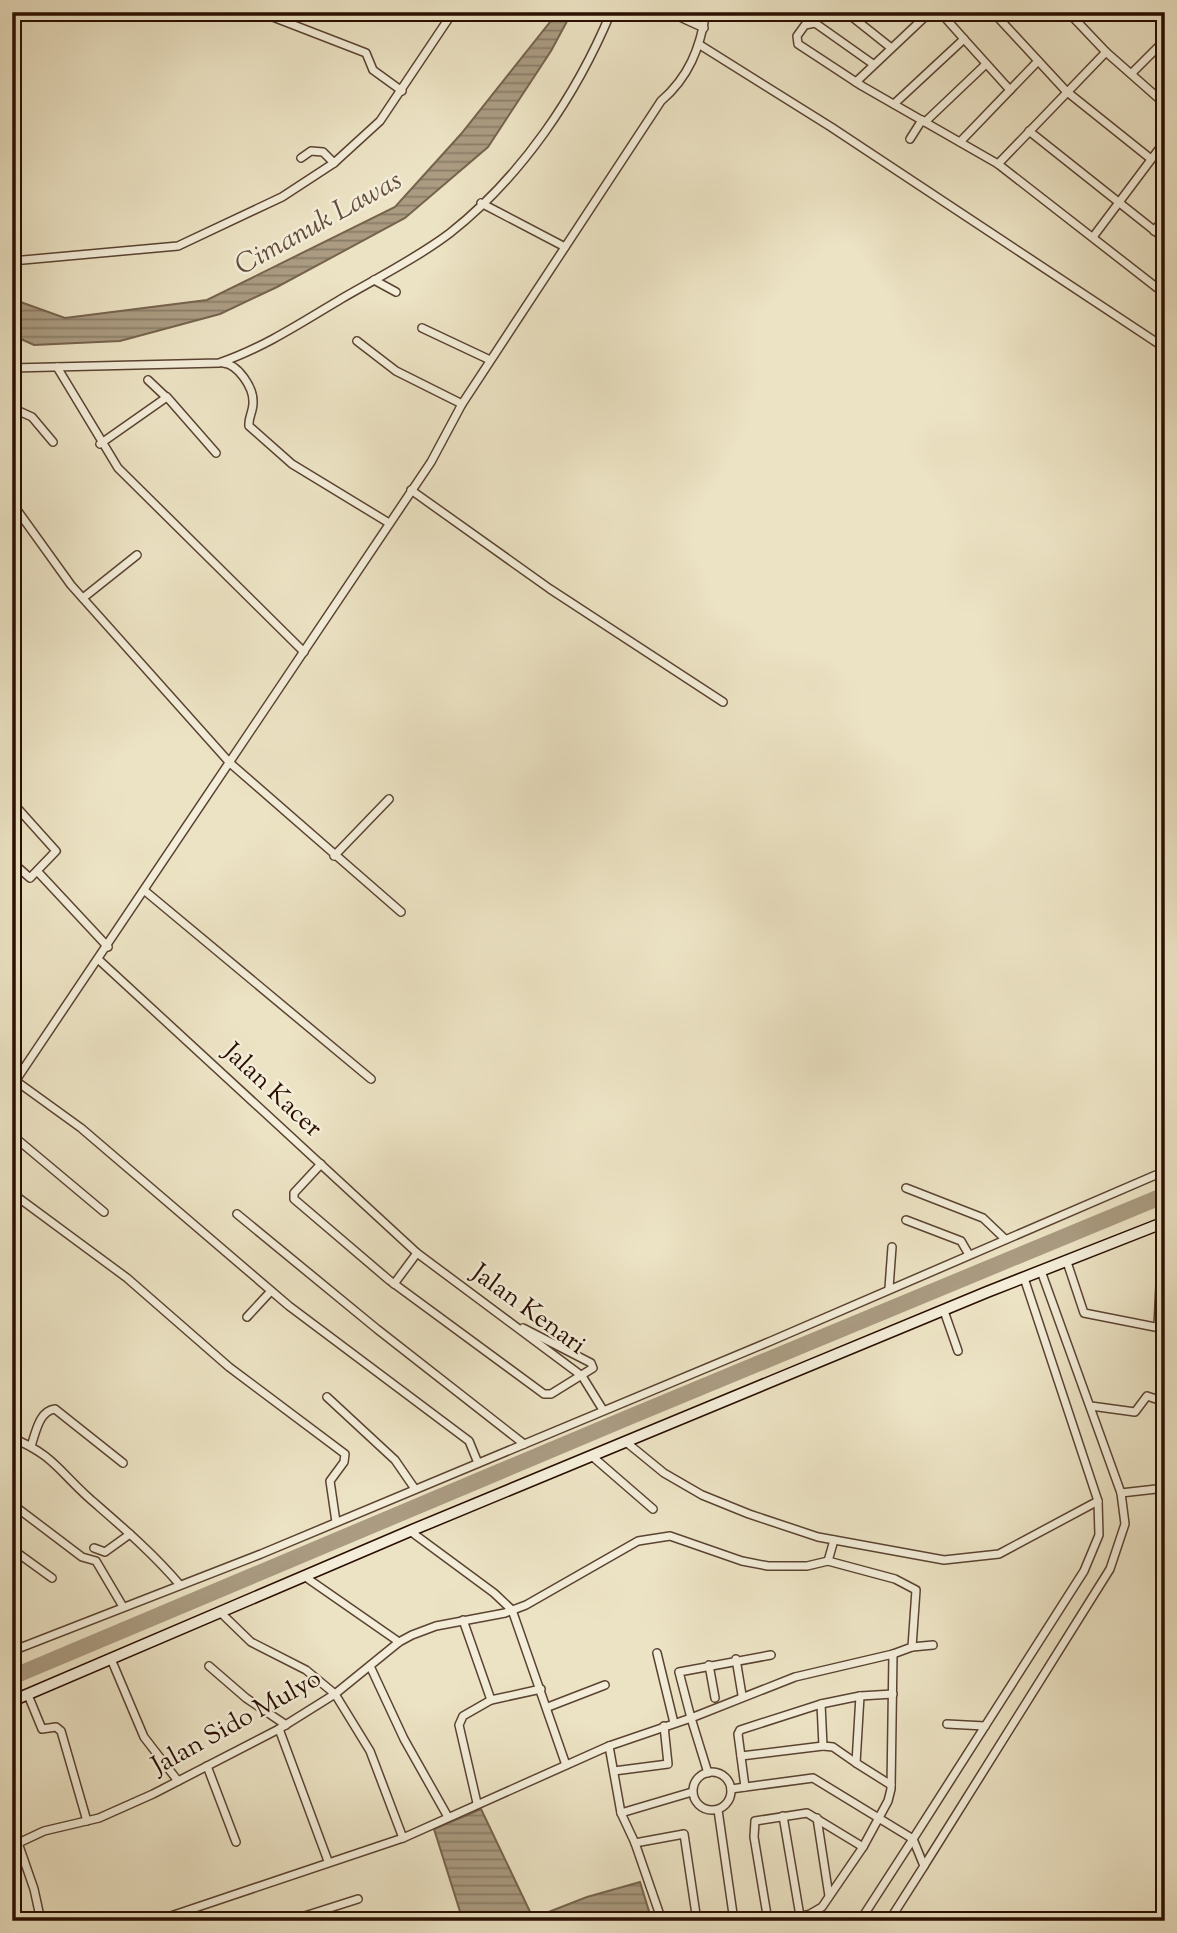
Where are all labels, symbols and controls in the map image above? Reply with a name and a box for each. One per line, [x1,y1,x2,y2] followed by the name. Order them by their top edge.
[228,162,410,286] water label: Cimanuk Lawas
[213,1034,330,1147] street label: Jalan Kacer
[461,1255,593,1364] street label: Jalan Kenari
[144,1661,329,1786] street label: Jalan Sido Mulyo

